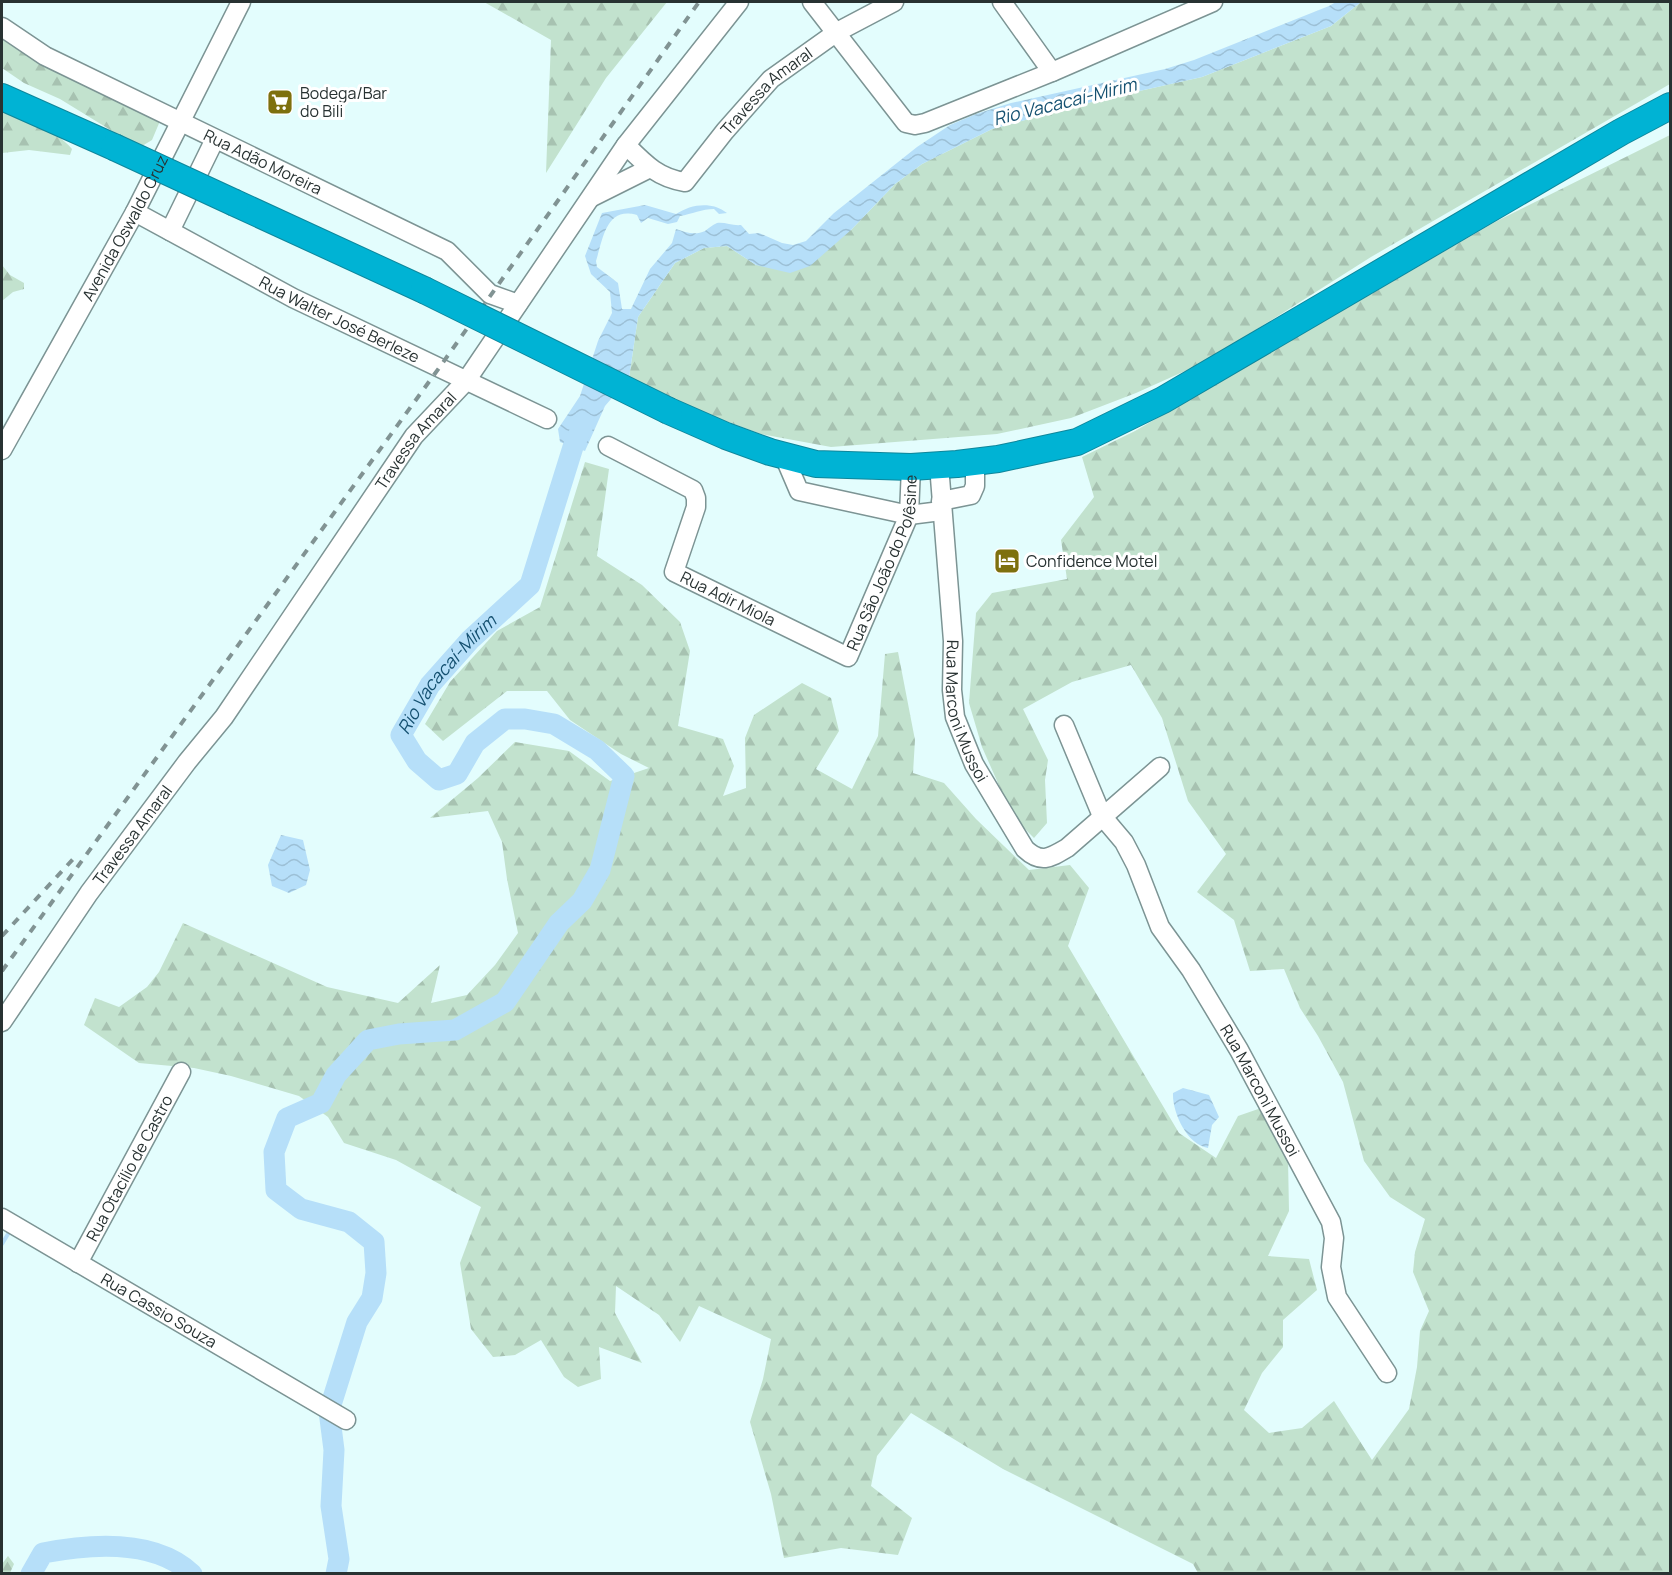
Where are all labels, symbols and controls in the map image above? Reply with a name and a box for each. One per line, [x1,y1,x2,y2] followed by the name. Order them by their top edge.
[716,42,817,140] street label: Travessa Amaral
[991,71,1141,130] water label: Rio Vacacaí-Mirim
[300,82,387,122] place label: Bodega/Bar do Bili
[265,87,295,117] supermarket icon: Bodega/Bar do Bili
[200,124,326,200] street label: Rua Adão Moreira
[77,151,173,305] street label: Avenida Oswaldo Cruz
[255,271,423,368] street label: Rua Walter José Berleze
[370,387,461,494] street label: Travessa Amaral
[841,474,922,654] street label: Rua São João do Polêsine
[992,546,1022,576] hotel icon: Confidence Motel
[1026,550,1157,572] place label: Confidence Motel
[677,566,779,631] street label: Rua Adir Miola
[391,608,502,738] water label: Rio Vacacaí-Mirim
[941,640,993,786] street label: Rua Marconi Mussoi
[88,781,177,889] street label: Travessa Amaral
[1215,1020,1305,1160] street label: Rua Marconi Mussoi
[81,1091,178,1245] street label: Rua Otacílio de Castro
[97,1267,221,1353] street label: Rua Cassio Souza

